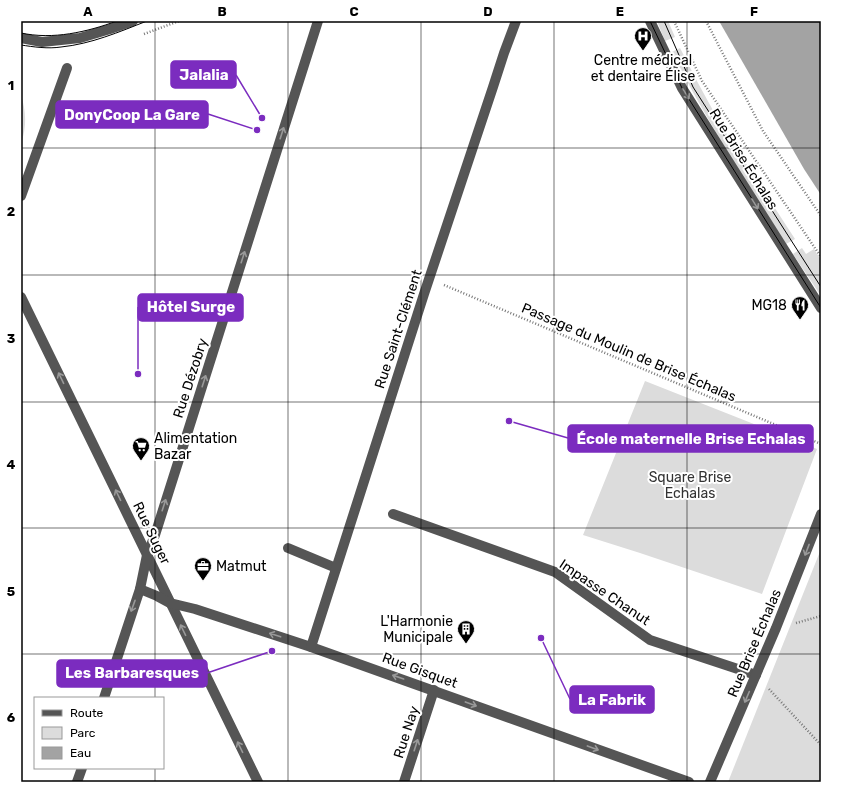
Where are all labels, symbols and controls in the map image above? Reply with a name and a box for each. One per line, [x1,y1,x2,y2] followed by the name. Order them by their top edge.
[83,4,93,19] text: A
[217,4,227,19] text: B
[349,4,359,19] text: C
[483,4,493,19] text: D
[616,4,624,19] text: E
[750,4,758,19] text: F
[633,26,653,51] hospital icon: Centre médical et dentaire Élise
[591,52,695,85] place label: Centre médical et dentaire Élise
[171,61,236,88] callout: Jalalia
[179,66,229,84] text: Jalalia
[8,78,14,93] text: 1
[682,88,690,99] one-way arrow
[56,101,208,128] callout: DonyCoop La Gare
[706,105,782,213] street label: Rue Brise Échalas
[64,106,200,124] text: DonyCoop La Gare
[279,128,287,140] one-way arrow
[751,198,759,209] one-way arrow
[7,204,15,219] text: 2
[240,251,247,264] one-way arrow
[371,267,426,391] street label: Rue Saint-Clément
[138,294,243,321] callout: Hôtel Surge
[790,295,810,320] restaurant icon: MG18
[751,297,787,314] place label: MG18
[147,298,235,316] text: Hôtel Surge
[519,299,739,405] street label: Passage du Moulin de Brise Échalas
[7,331,16,346] text: 3
[170,336,211,420] street label: Rue Dézobry
[57,373,64,385] one-way arrow
[200,376,208,388] one-way arrow
[568,425,813,452] callout: École maternelle Brise Echalas
[154,430,237,463] place label: Alimentation Bazar
[577,430,805,448] text: École maternelle Brise Echalas
[131,436,151,461] supermarket icon: Alimentation Bazar
[7,457,16,472] text: 4
[649,469,732,502] park label: Square Brise Echalas
[114,489,121,501] one-way arrow
[129,499,174,568] street label: Rue Suger
[161,499,168,512] one-way arrow
[802,544,810,556] one-way arrow
[193,556,213,581] office icon: Matmut
[556,556,654,629] street label: Impasse Chanut
[216,558,267,575] place label: Matmut
[7,584,15,599] text: 5
[723,586,785,700] street label: Rue Brise Échalas
[129,600,137,612] one-way arrow
[380,613,453,646] place label: L'Harmonie Municipale
[456,619,476,644] building icon: L'Harmonie Municipale
[179,624,186,636] one-way arrow
[268,631,281,638] one-way arrow
[380,649,460,692] street label: Rue Gisquet
[57,660,207,687] callout: Les Barbaresques
[65,664,199,682] text: Les Barbaresques
[392,673,404,681] one-way arrow
[570,686,654,713] callout: La Fabrik
[743,690,750,702] one-way arrow
[578,691,646,709] text: La Fabrik
[34,697,164,769] legend
[465,700,477,708] one-way arrow
[390,704,423,760] street label: Rue Nay
[70,706,104,720] text: Route
[7,710,16,725] text: 6
[70,726,96,740] text: Parc
[413,739,421,751] one-way arrow
[236,741,244,753] one-way arrow
[587,744,599,752] one-way arrow
[70,746,91,760] text: Eau

